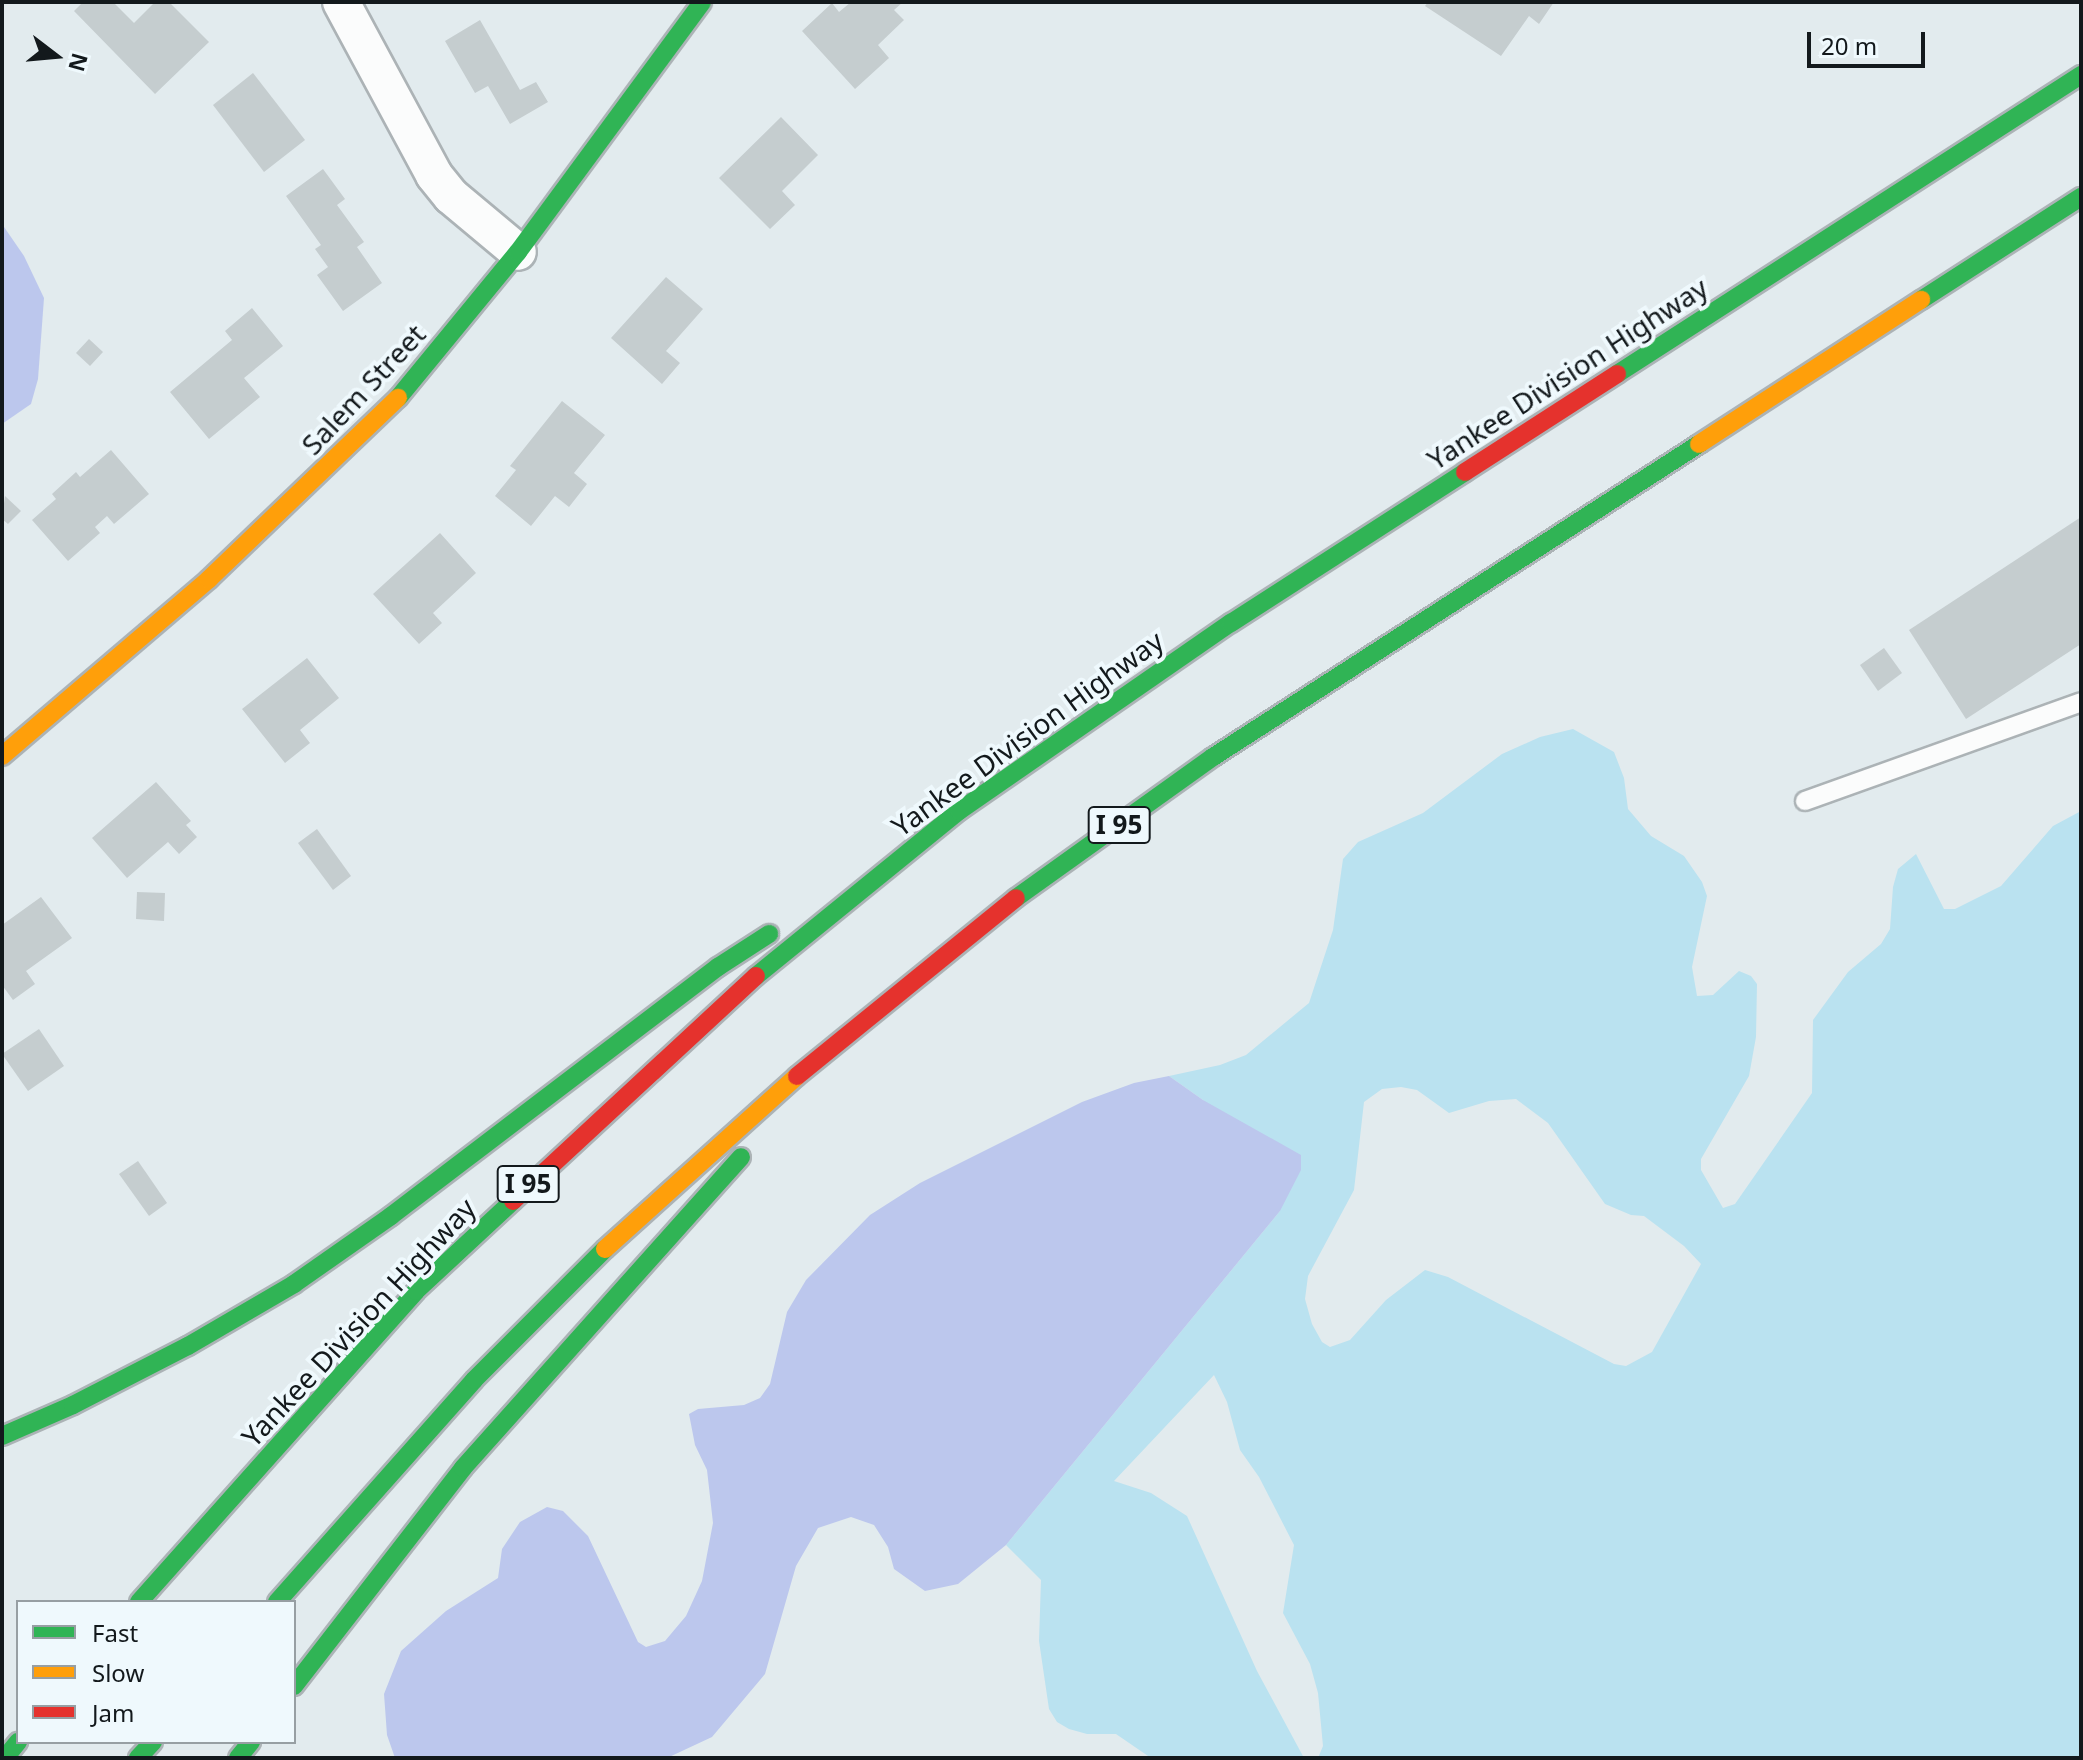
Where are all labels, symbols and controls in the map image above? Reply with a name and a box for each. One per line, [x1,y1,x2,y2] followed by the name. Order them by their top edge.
[16,16,96,96] north arrow
[1811,16,1929,66] scale bar
[1821,29,1877,62] text: 20 m
[62,50,96,75] text: N
[1421,270,1713,476] street label: Yankee Division Highway
[294,317,432,461] street label: Salem Street
[885,623,1169,843] street label: Yankee Division Highway
[1087,803,1151,847] road number: I 95
[496,1162,560,1206] road number: I 95
[234,1191,482,1453] street label: Yankee Division Highway
[16,1600,296,1744] legend
[92,1616,138,1649] text: Fast
[92,1656,144,1689] text: Slow
[92,1696,134,1729] text: Jam

